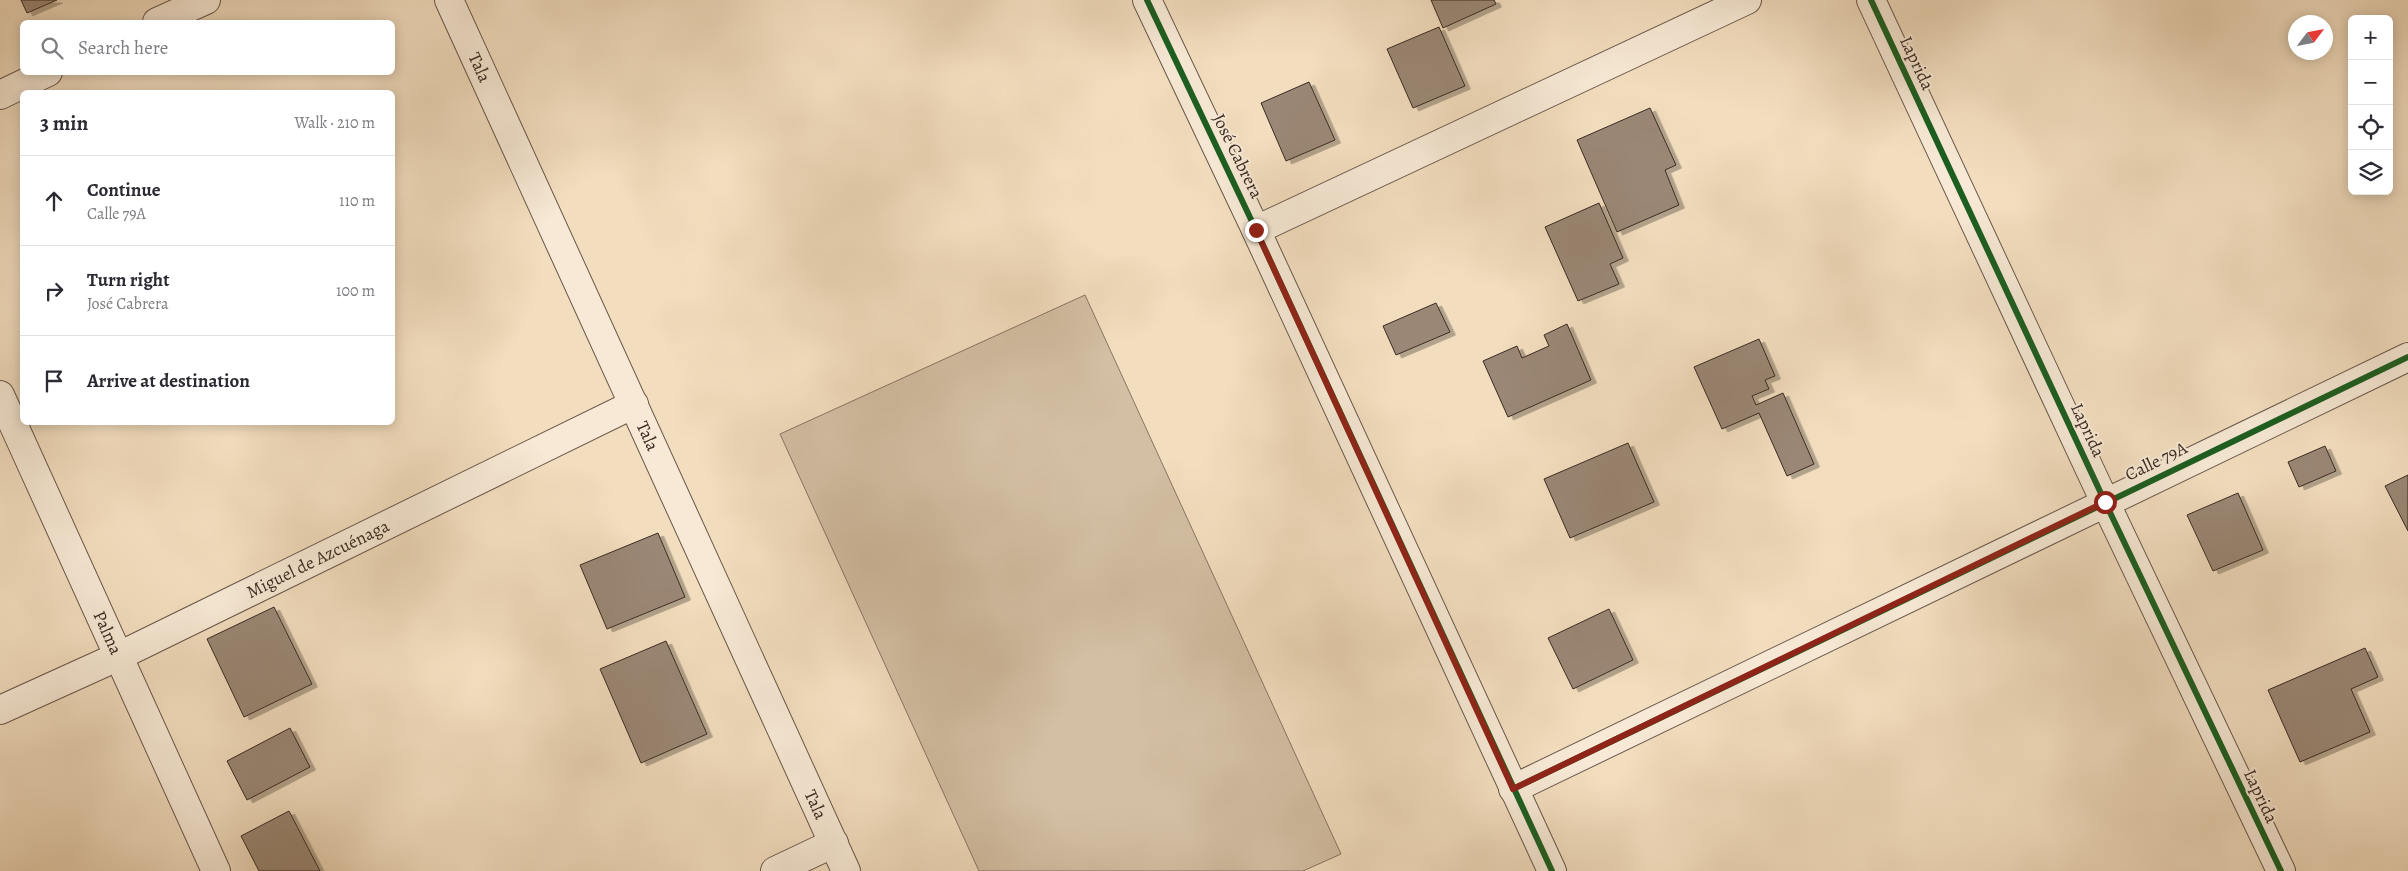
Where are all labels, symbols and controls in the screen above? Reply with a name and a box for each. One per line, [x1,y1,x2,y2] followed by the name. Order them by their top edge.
[2288,15,2333,60] north arrow
[2348,15,2393,195] map controls
[2348,15,2393,60] button: +
[20,20,395,75] search box
[1894,32,1940,94] street label: Laprida
[38,34,66,62] icon: search
[78,35,168,61] text: Search here
[463,49,497,87] street label: Tala
[2348,60,2393,105] button: −
[2348,105,2393,150] button: locate
[40,109,88,137] text: 3 min
[1207,110,1269,203] street label: José Cabrera
[294,112,375,134] text: Walk · 210 m
[2348,150,2393,195] button: layers
[87,177,161,203] text: Continue
[40,187,68,215] icon: ahead
[339,190,375,212] text: 110 m
[87,203,146,225] text: Calle 79A
[1245,219,1268,242] route end
[87,267,169,293] text: Turn right
[40,277,68,305] icon: right
[336,280,375,302] text: 100 m
[87,293,169,315] text: José Cabrera
[40,367,68,395] icon: arrive
[87,368,250,394] text: Arrive at destination
[2065,399,2111,461] street label: Laprida
[630,417,665,455] street label: Tala
[2121,435,2192,486] street label: Calle 79A
[2094,491,2117,514] route start
[242,513,394,604] street label: Miguel de Azcuénaga
[87,607,128,659] street label: Palma
[2238,765,2284,827] street label: Laprida
[798,786,833,824] street label: Tala

